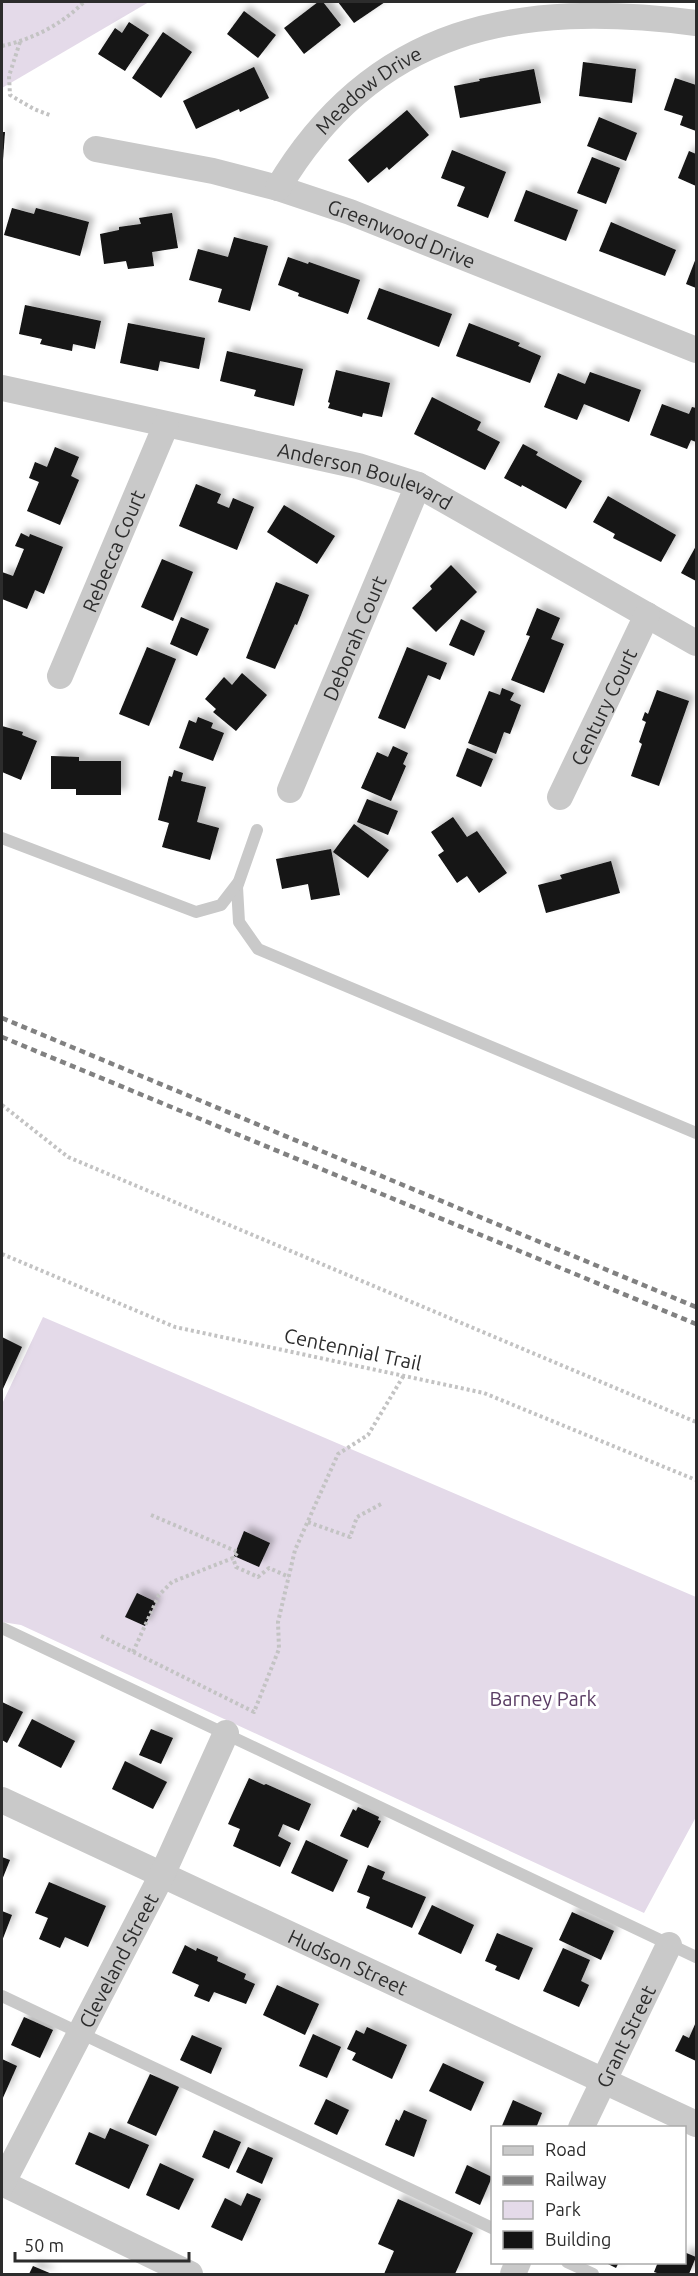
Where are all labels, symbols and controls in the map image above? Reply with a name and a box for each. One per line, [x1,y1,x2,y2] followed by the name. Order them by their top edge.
[310,41,425,138] street label: Meadow Drive
[325,194,479,272] street label: Greenwood Drive
[276,437,457,514] street label: Anderson Boulevard
[77,486,149,615] street label: Rebecca Court
[317,572,390,704] street label: Deborah Court
[565,644,641,769] street label: Century Court
[282,1323,424,1375] street label: Centennial Trail
[490,1687,596,1710] park label: Barney Park
[74,1889,162,2031] street label: Cleveland Street
[285,1924,412,1999] street label: Hudson Street
[591,1981,660,2091] street label: Grant Street
[491,2126,686,2264] legend
[545,2139,587,2159] text: Road
[545,2169,607,2189] text: Railway
[545,2199,581,2219] text: Park
[15,2225,189,2263] scale bar
[545,2229,611,2249] text: Building
[24,2235,64,2255] text: 50 m

